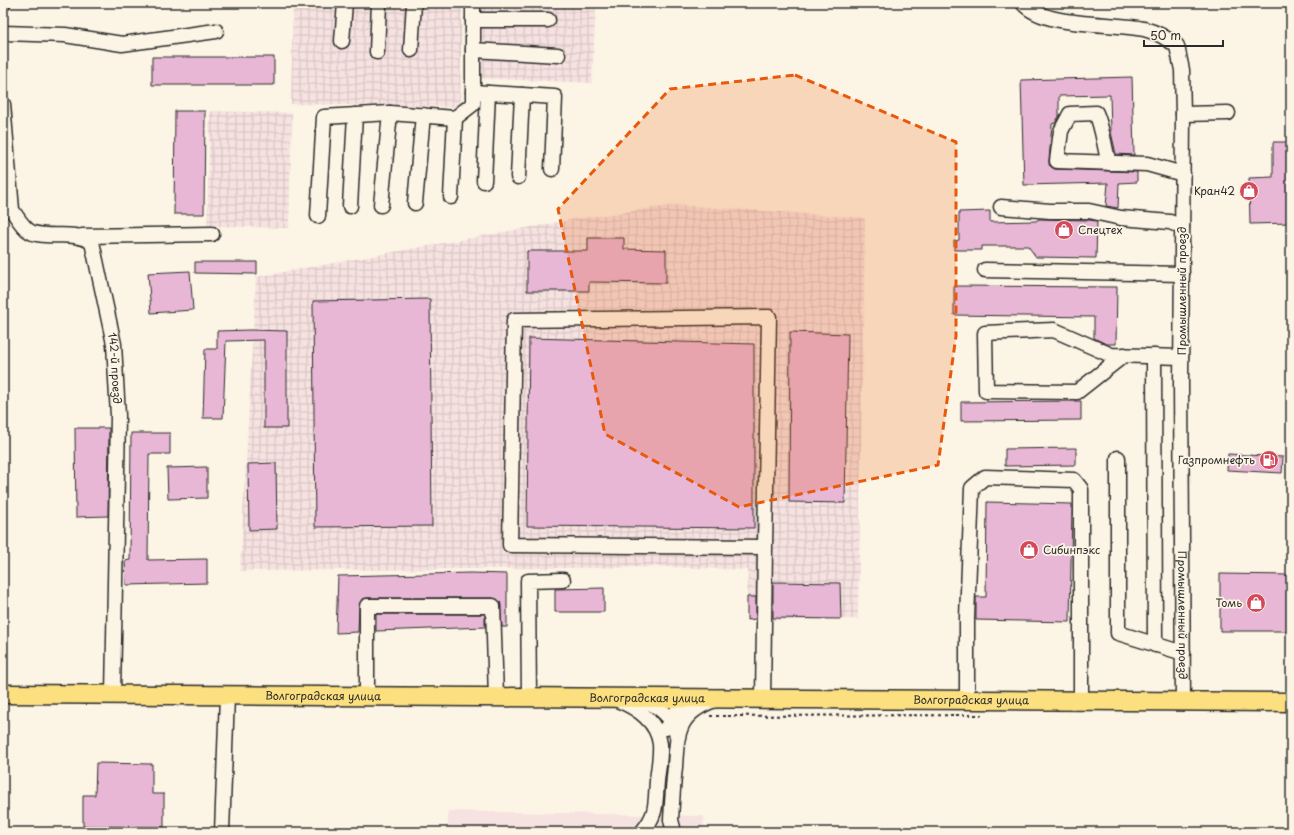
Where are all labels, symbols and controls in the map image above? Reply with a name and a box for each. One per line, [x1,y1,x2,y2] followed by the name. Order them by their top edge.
[1144,22,1223,48] scale bar
[1150,26,1181,44] text: 50 m
[1238,180,1260,202] shop icon: Кран42
[1194,182,1235,199] place label: Кран42
[1053,219,1075,241] shop icon: Спецтех
[1078,221,1123,238] place label: Спецтех
[1173,227,1190,355] street label: Промышленный проезд
[104,331,126,404] street label: 142-й проезд
[1258,449,1280,471] fuel station icon: Газпромнефть
[1178,451,1255,468] place label: Газпромнефть
[1018,539,1040,561] shop icon: Сибинпэкс
[1043,541,1100,558] place label: Сибинпэкс
[1174,551,1192,680] street label: Промышленный проезд
[1245,592,1267,614] shop icon: Томь
[1215,594,1242,611] place label: Томь
[265,687,381,704] street label: Волгоградская улица
[589,689,705,706] street label: Волгоградская улица
[913,691,1029,708] street label: Волгоградская улица

